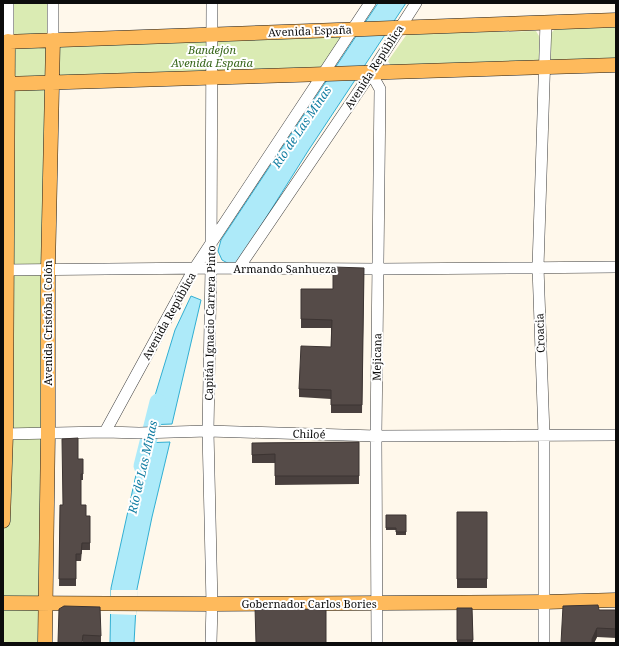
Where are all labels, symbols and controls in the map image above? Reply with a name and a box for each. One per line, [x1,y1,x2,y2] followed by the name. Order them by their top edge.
[268,22,352,39] street label: Avenida España
[341,22,407,112] street label: Avenida República
[170,42,253,70] park label: Bandejón Avenida España
[267,82,336,172] water label: Río de Las Minas
[201,245,218,401] street label: Capitán Ignacio Carrera Pinto
[40,260,55,386] street label: Avenida Cristóbal Colón
[233,261,337,276] street label: Armando Sanhueza
[138,269,199,362] street label: Avenida República
[531,313,548,353] street label: Croacia
[369,333,384,381] street label: Mejicana
[123,418,162,516] water label: Río de Las Minas
[292,425,326,442] street label: Chiloé
[241,596,377,611] street label: Gobernador Carlos Bories

